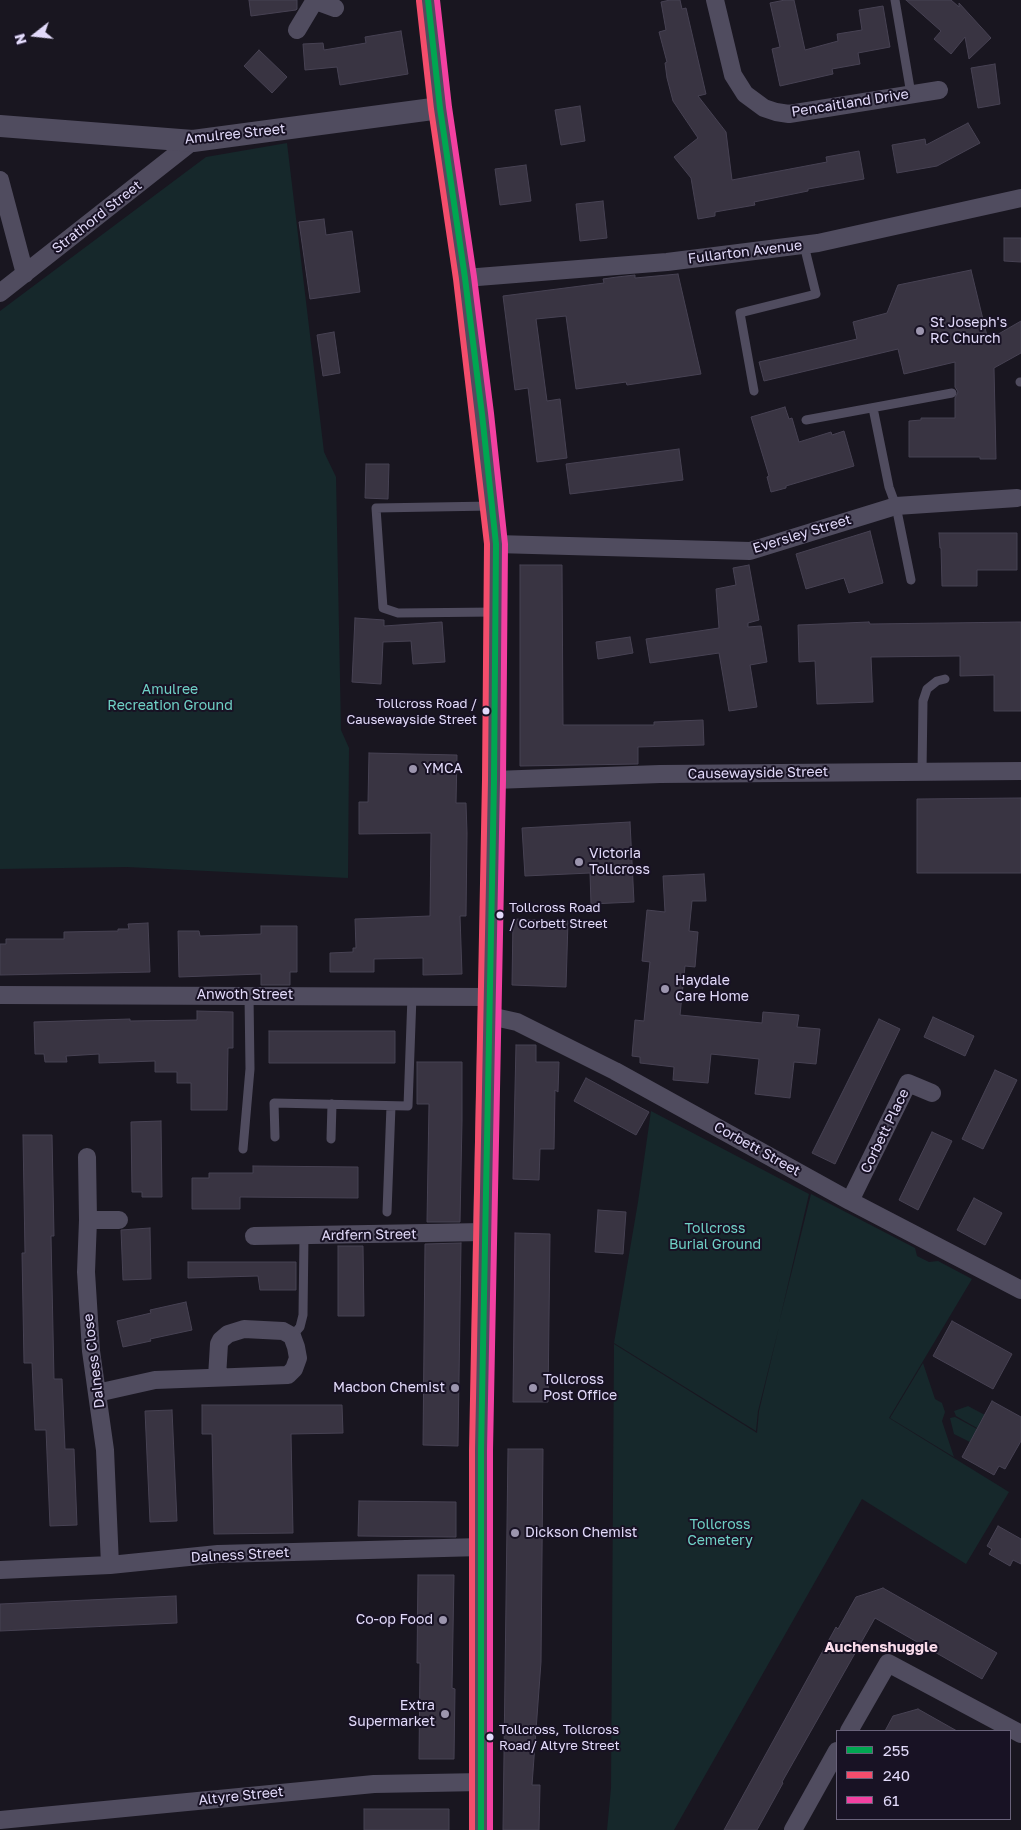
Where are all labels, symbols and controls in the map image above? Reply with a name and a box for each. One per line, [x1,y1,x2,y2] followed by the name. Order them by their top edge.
[10,10,60,60] north arrow
[10,32,30,47] text: N
[790,85,910,121] street label: Pencaitland Drive
[184,120,286,148] street label: Amulree Street
[49,177,145,257] street label: Strathord Street
[687,237,803,267] street label: Fullarton Avenue
[930,315,1007,348] place label: St Joseph's RC Church
[914,325,926,337] marker: St Joseph's RC Church
[751,511,853,557] street label: Eversley Street
[107,682,233,714] park label: Amulree Recreation Ground
[346,696,477,727] place label: Tollcross Road / Causewayside Street
[481,706,491,716] marker: Tollcross Road / Causewayside Street
[423,761,463,777] place label: YMCA
[407,763,419,775] marker: YMCA
[688,763,828,783] street label: Causewayside Street
[589,846,650,879] place label: Victoria Tollcross
[573,856,585,868] marker: Victoria Tollcross
[509,900,608,931] place label: Tollcross Road / Corbett Street
[495,910,505,920] marker: Tollcross Road / Corbett Street
[675,973,749,1006] place label: Haydale Care Home
[659,983,671,995] marker: Haydale Care Home
[197,987,293,1003] street label: Anwoth Street
[857,1086,913,1176] street label: Corbett Place
[711,1118,803,1180] street label: Corbett Street
[669,1221,761,1254] park label: Tollcross Burial Ground
[321,1226,417,1244] street label: Ardfern Street
[80,1313,108,1409] street label: Dalness Close
[543,1372,617,1404] place label: Tollcross Post Office
[333,1380,445,1396] place label: Macbon Chemist
[449,1382,461,1394] marker: Macbon Chemist
[527,1382,539,1394] marker: Tollcross Post Office
[687,1517,753,1550] park label: Tollcross Cemetery
[525,1525,637,1541] place label: Dickson Chemist
[509,1527,521,1539] marker: Dickson Chemist
[190,1544,290,1566] street label: Dalness Street
[356,1612,433,1628] place label: Co-op Food
[437,1614,449,1626] marker: Co-op Food
[824,1638,938,1656] district label: Auchenshuggle
[348,1698,435,1730] place label: Extra Supermarket
[439,1708,451,1720] marker: Extra Supermarket
[499,1722,620,1753] place label: Tollcross, Tollcross Road/ Altyre Street
[836,1730,1011,1820] legend
[485,1732,495,1742] marker: Tollcross, Tollcross Road/ Altyre Street
[883,1741,909,1759] text: 255
[883,1766,910,1784] text: 240
[198,1783,284,1809] street label: Altyre Street
[883,1791,899,1809] text: 61

